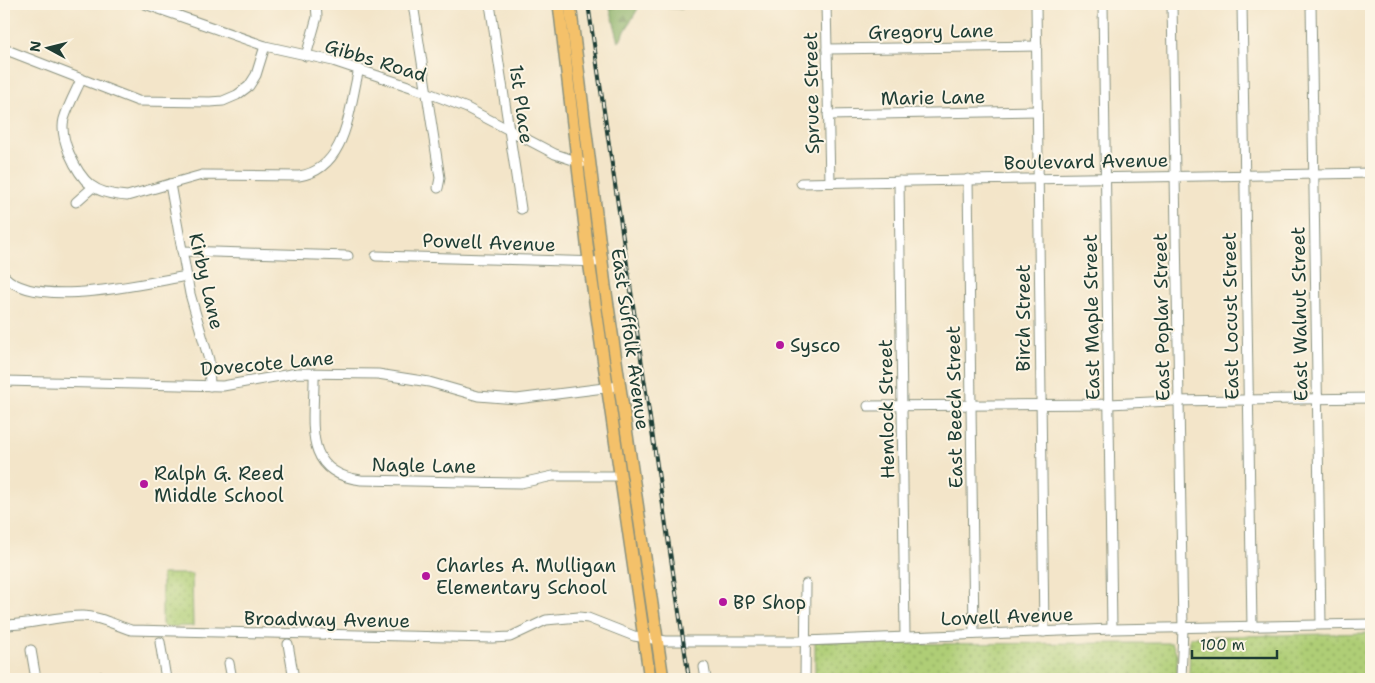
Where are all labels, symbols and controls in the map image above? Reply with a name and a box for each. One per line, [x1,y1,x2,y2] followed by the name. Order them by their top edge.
[868,18,994,45] street label: Gregory Lane
[22,22,72,72] north arrow
[798,32,825,154] street label: Spruce Street
[322,33,430,88] street label: Gibbs Road
[25,40,45,53] text: N
[504,63,539,145] street label: 1st Place
[880,84,986,111] street label: Marie Lane
[1003,148,1169,175] street label: Boulevard Avenue
[1285,226,1314,402] street label: East Walnut Street
[422,228,556,257] street label: Powell Avenue
[183,230,230,332] street label: Kirby Lane
[1217,232,1244,400] street label: East Locust Street
[1148,233,1175,401] street label: East Poplar Street
[1078,234,1105,400] street label: East Maple Street
[605,247,656,432] street label: East Suffolk Avenue
[1011,264,1036,372] street label: Birch Street
[941,325,968,489] street label: East Beech Street
[790,333,841,358] place label: Sysco
[774,339,786,351] marker: Sysco
[873,339,900,479] street label: Hemlock Street
[199,345,335,382] street label: Dovecote Lane
[372,452,476,479] street label: Nagle Lane
[154,461,284,508] place label: Ralph G. Reed Middle School
[138,478,150,490] marker: Ralph G. Reed Middle School
[436,553,616,600] place label: Charles A. Mulligan Elementary School
[420,570,432,582] marker: Charles A. Mulligan Elementary School
[733,590,806,615] place label: BP Shop
[717,596,729,608] marker: BP Shop
[940,602,1074,631] street label: Lowell Avenue
[244,606,410,633] street label: Broadway Avenue
[1192,628,1278,660] scale bar
[1200,635,1245,655] text: 100 m

